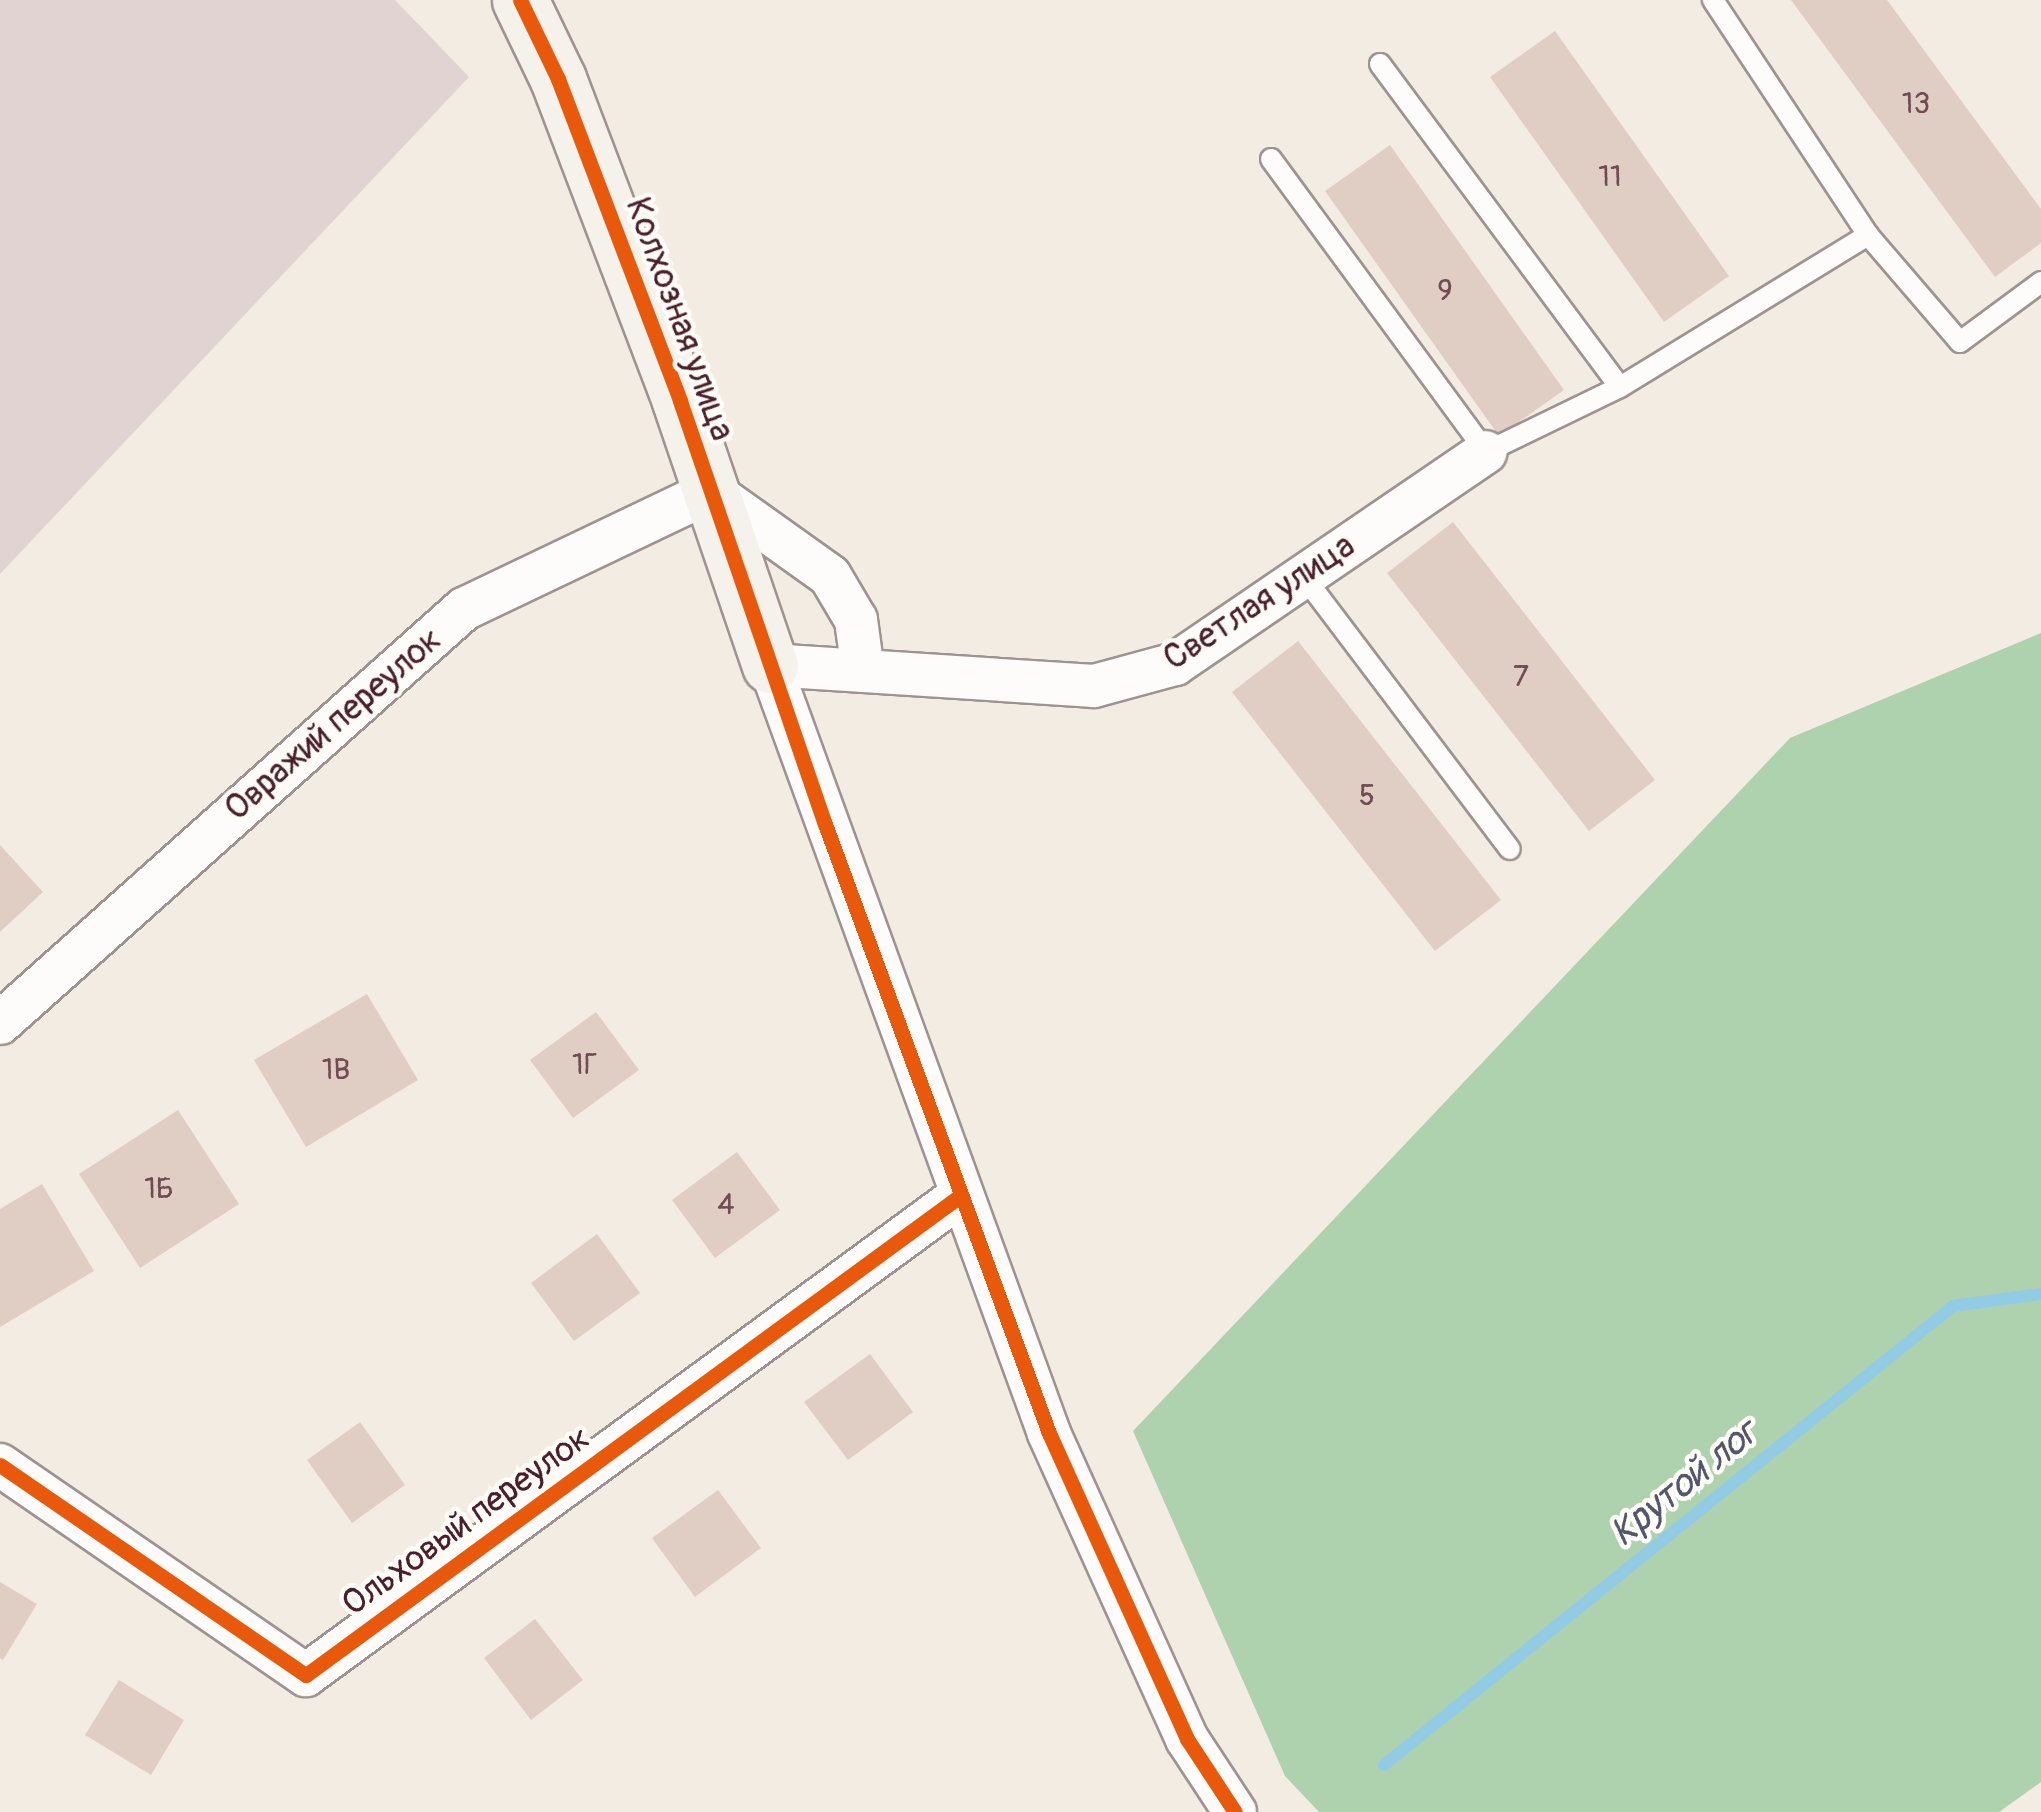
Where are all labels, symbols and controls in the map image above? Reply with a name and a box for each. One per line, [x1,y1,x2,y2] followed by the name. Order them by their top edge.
[1902,86,1930,122] house number: 13
[1598,159,1622,195] house number: 11
[617,192,743,446] street label: Колхозная улица
[1437,273,1453,309] house number: 9
[1156,525,1362,679] street label: Светлая улица
[216,618,450,830] street label: Овражий переулок
[1513,659,1529,695] house number: 7
[1359,778,1375,814] house number: 5
[572,1047,598,1083] house number: 1Г
[322,1052,350,1088] house number: 1В
[144,1171,174,1207] house number: 1Б
[717,1187,735,1223] house number: 4
[1602,1411,1766,1557] water label: Крутой лог
[334,1417,598,1625] street label: Ольховый переулок

